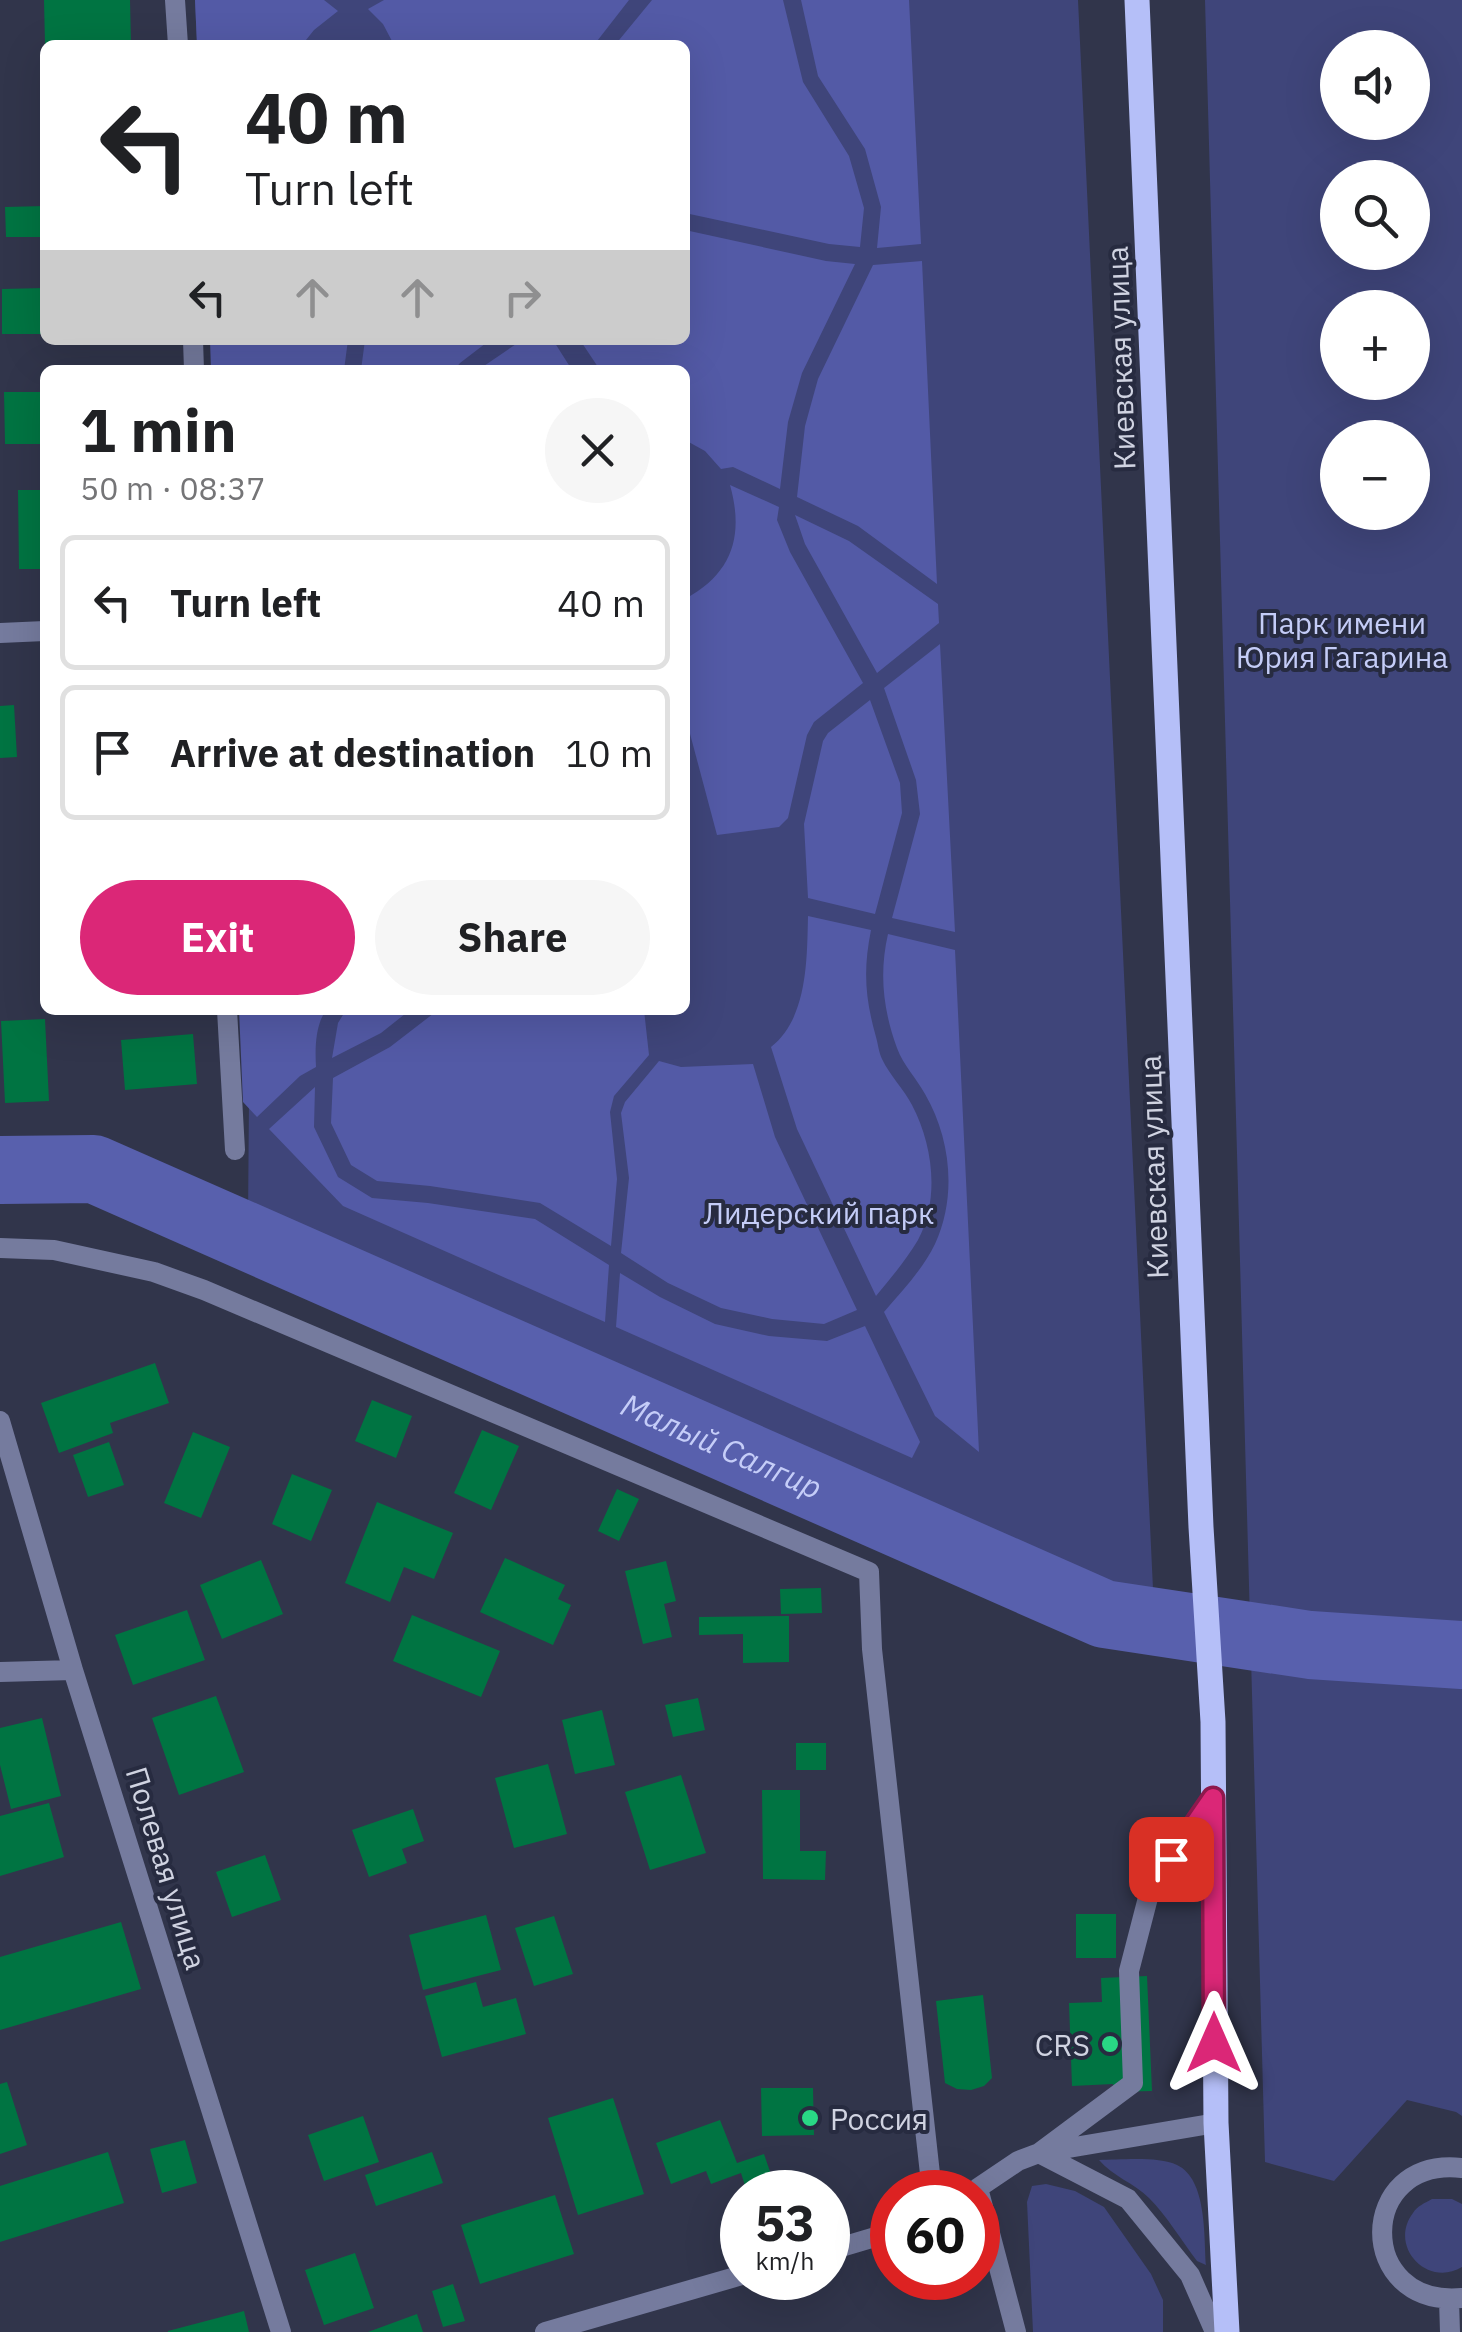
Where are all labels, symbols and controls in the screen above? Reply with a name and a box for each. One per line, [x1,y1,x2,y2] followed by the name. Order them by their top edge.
[1320,30,1430,530] map controls
[1320,30,1430,140] button: sound
[245,71,408,162] text: 40 m
[80,80,210,210] icon: left
[245,159,414,217] text: Turn left
[1320,160,1430,270] button: search
[1097,245,1143,471] street label: Киевская улица
[180,270,235,325] icon: left
[285,270,340,325] icon: ahead
[390,270,445,325] icon: ahead
[495,270,550,325] icon: right
[1320,290,1430,400] button: +
[80,390,237,469] text: 1 min
[545,398,650,503] button: close
[1320,420,1430,530] button: −
[80,467,266,509] text: 50 m · 08:37
[85,575,140,630] icon: left
[170,578,321,627] text: Turn left
[557,578,645,627] text: 40 m
[1236,603,1448,676] park label: Парк имени Юрия Гагарина
[85,725,140,780] icon: arrive
[170,728,535,777] text: Arrive at destination
[565,728,653,777] text: 10 m
[80,880,355,995] button: Exit
[375,880,650,995] button: Share
[1130,1054,1176,1280] street label: Киевская улица
[704,1193,935,1232] park label: Лидерский парк
[615,1383,829,1508] water label: Малый Салгир
[118,1762,216,1974] street label: Полевая улица
[1129,1817,1214,1902] pin
[1144,1832,1199,1887] icon: arrive
[1162,1991,1266,2095] position arrow
[1035,2025,1090,2064] place label: CRS
[1099,2033,1121,2055] marker: CRS
[830,2099,928,2138] place label: Россия
[799,2107,821,2129] marker: Россия
[870,2170,1000,2300] speed limit sign: 60
[755,2190,815,2255] text: 53
[756,2244,814,2277] text: km/h

